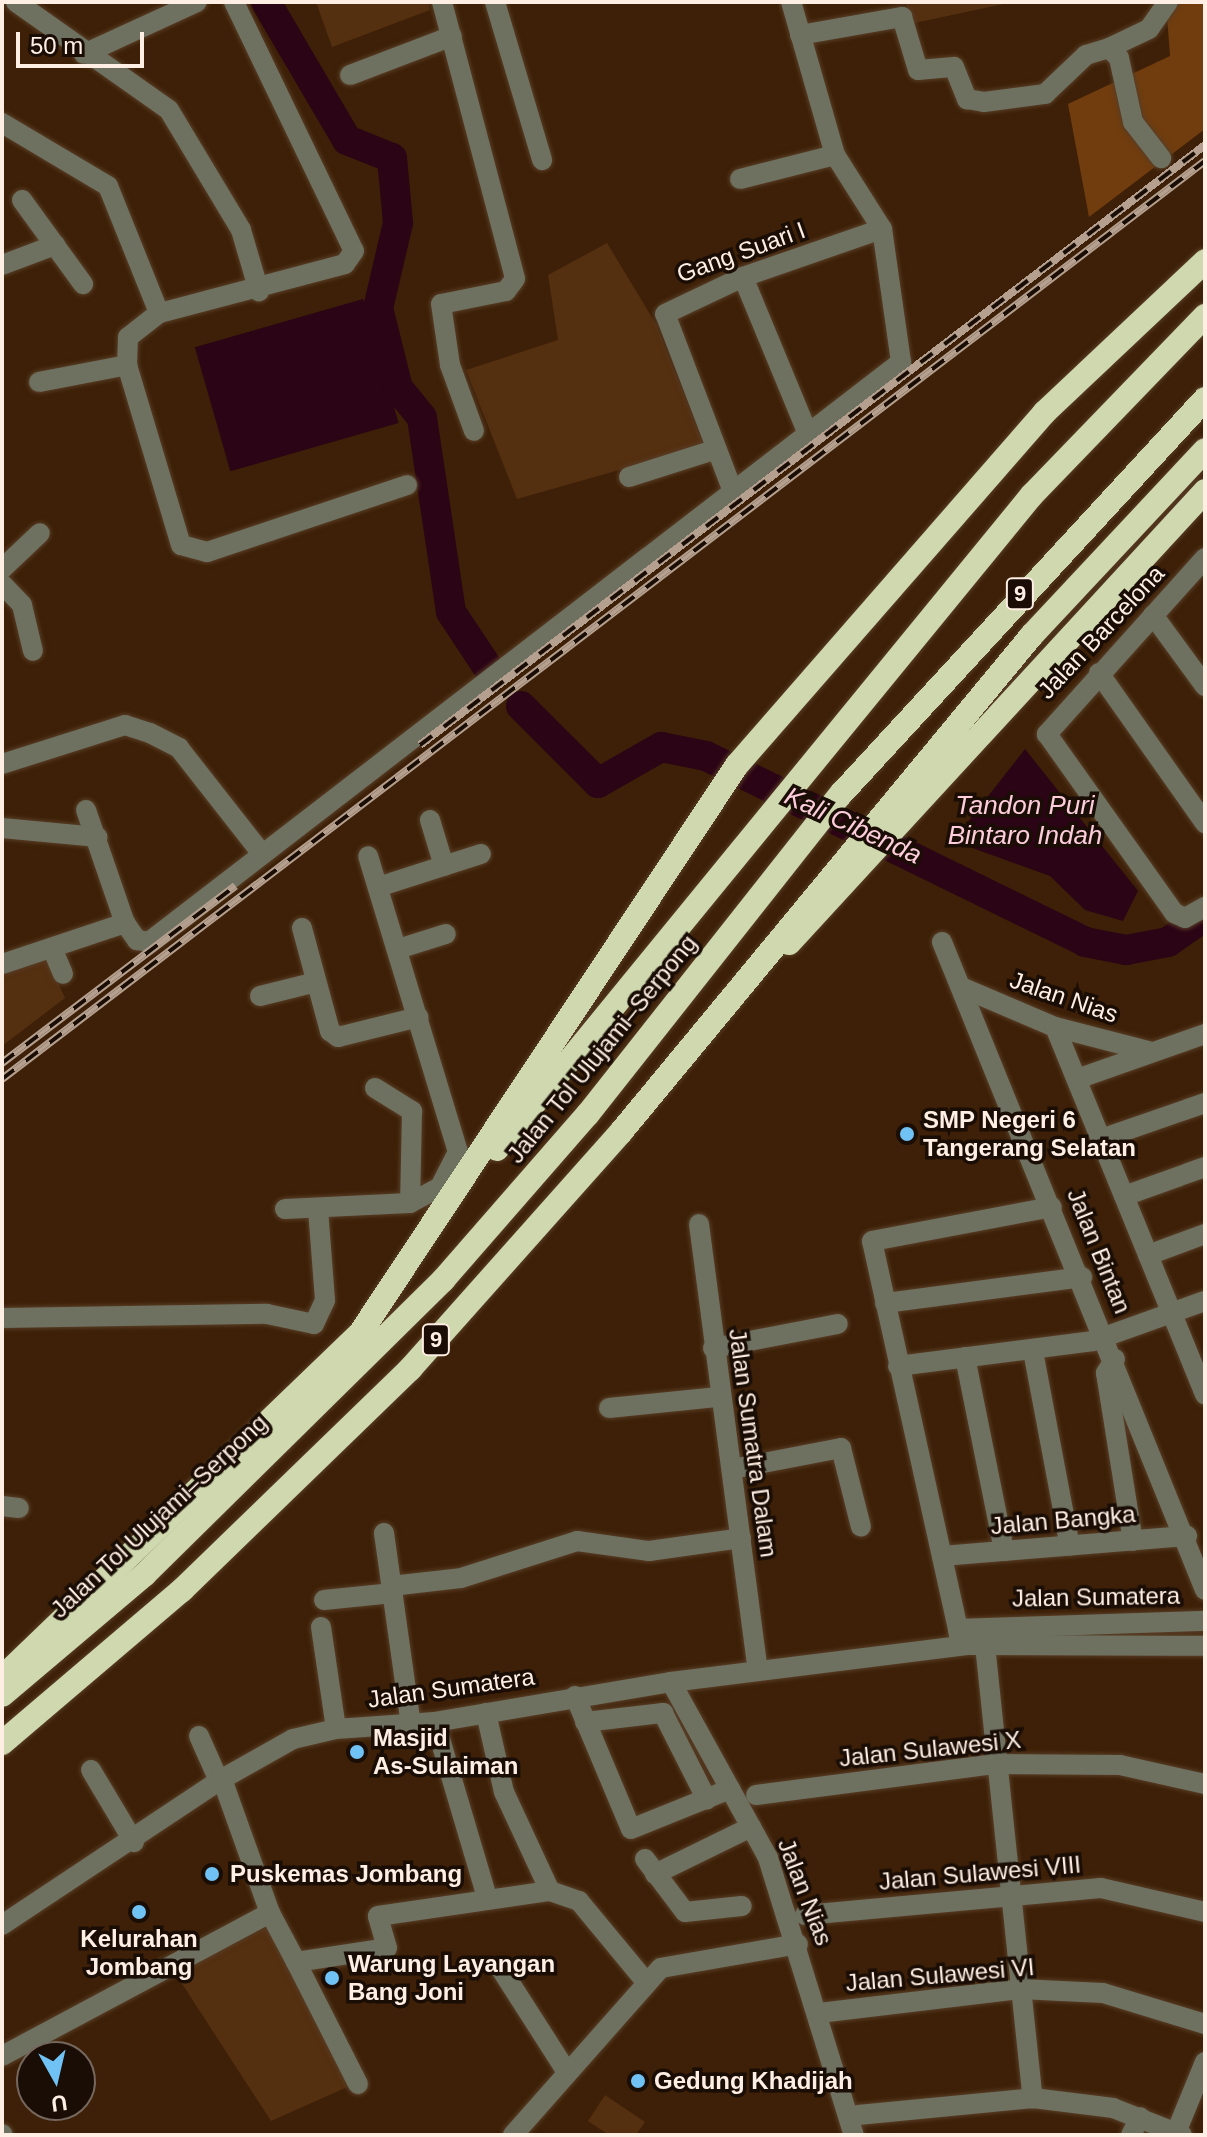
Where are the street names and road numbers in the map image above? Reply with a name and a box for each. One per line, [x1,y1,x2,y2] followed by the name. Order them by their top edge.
[673,215,809,289] street label: Gang Suari I
[1032,559,1170,705] street label: Jalan Barcelona
[1004,576,1036,612] road number: 9
[501,929,703,1169] street label: Jalan Tol Ulujami–Serpong
[1006,965,1122,1029] street label: Jalan Nias
[1061,1184,1137,1318] street label: Jalan Bintan
[420,1322,452,1358] road number: 9
[723,1327,783,1559] street label: Jalan Sumatra Dalam
[45,1408,273,1624] street label: Jalan Tol Ulujami–Serpong
[989,1499,1137,1541] street label: Jalan Bangka
[1012,1581,1180,1613] street label: Jalan Sumatera
[366,1662,536,1714] street label: Jalan Sumatera
[838,1725,1022,1773] street label: Jalan Sulawesi X
[771,1835,839,1949] street label: Jalan Nias
[878,1850,1082,1896] street label: Jalan Sulawesi VIII
[844,1952,1036,1998] street label: Jalan Sulawesi VI

